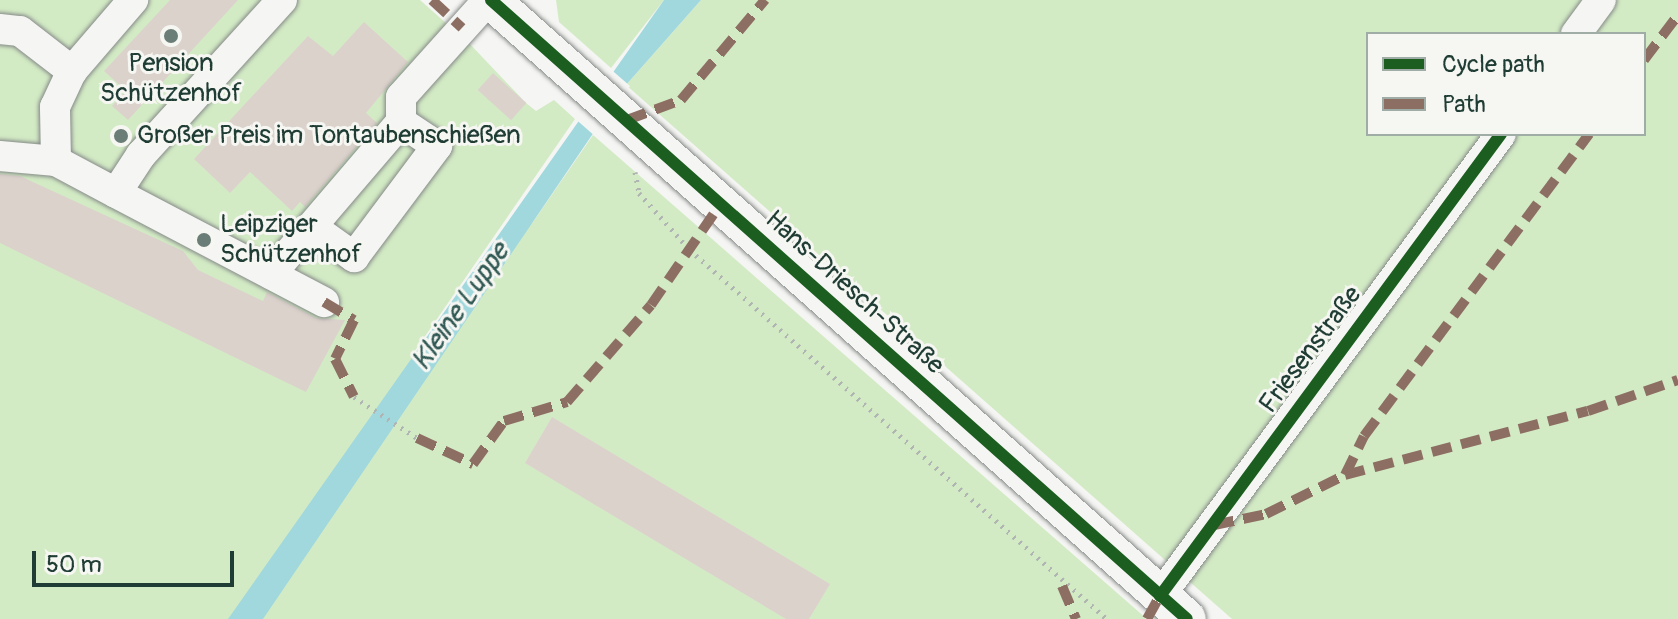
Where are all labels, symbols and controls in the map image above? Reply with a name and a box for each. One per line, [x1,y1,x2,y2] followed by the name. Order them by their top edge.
[162,27,180,45] marker: Pension Schützenhof
[1366,32,1646,136] legend
[100,48,242,110] place label: Pension Schützenhof
[1442,50,1545,79] text: Cycle path
[1442,90,1486,119] text: Path
[137,120,521,152] place label: Großer Preis im Tontaubenschießen
[112,127,130,145] marker: Großer Preis im Tontaubenschießen
[758,205,950,381] street label: Hans-Driesch-Straße
[220,209,362,270] place label: Leipziger Schützenhof
[195,231,213,249] marker: Leipziger Schützenhof
[405,237,517,377] water label: Kleine Luppe
[1253,280,1369,420] street label: Friesenstraße
[36,535,238,585] scale bar
[46,550,102,579] text: 50 m

